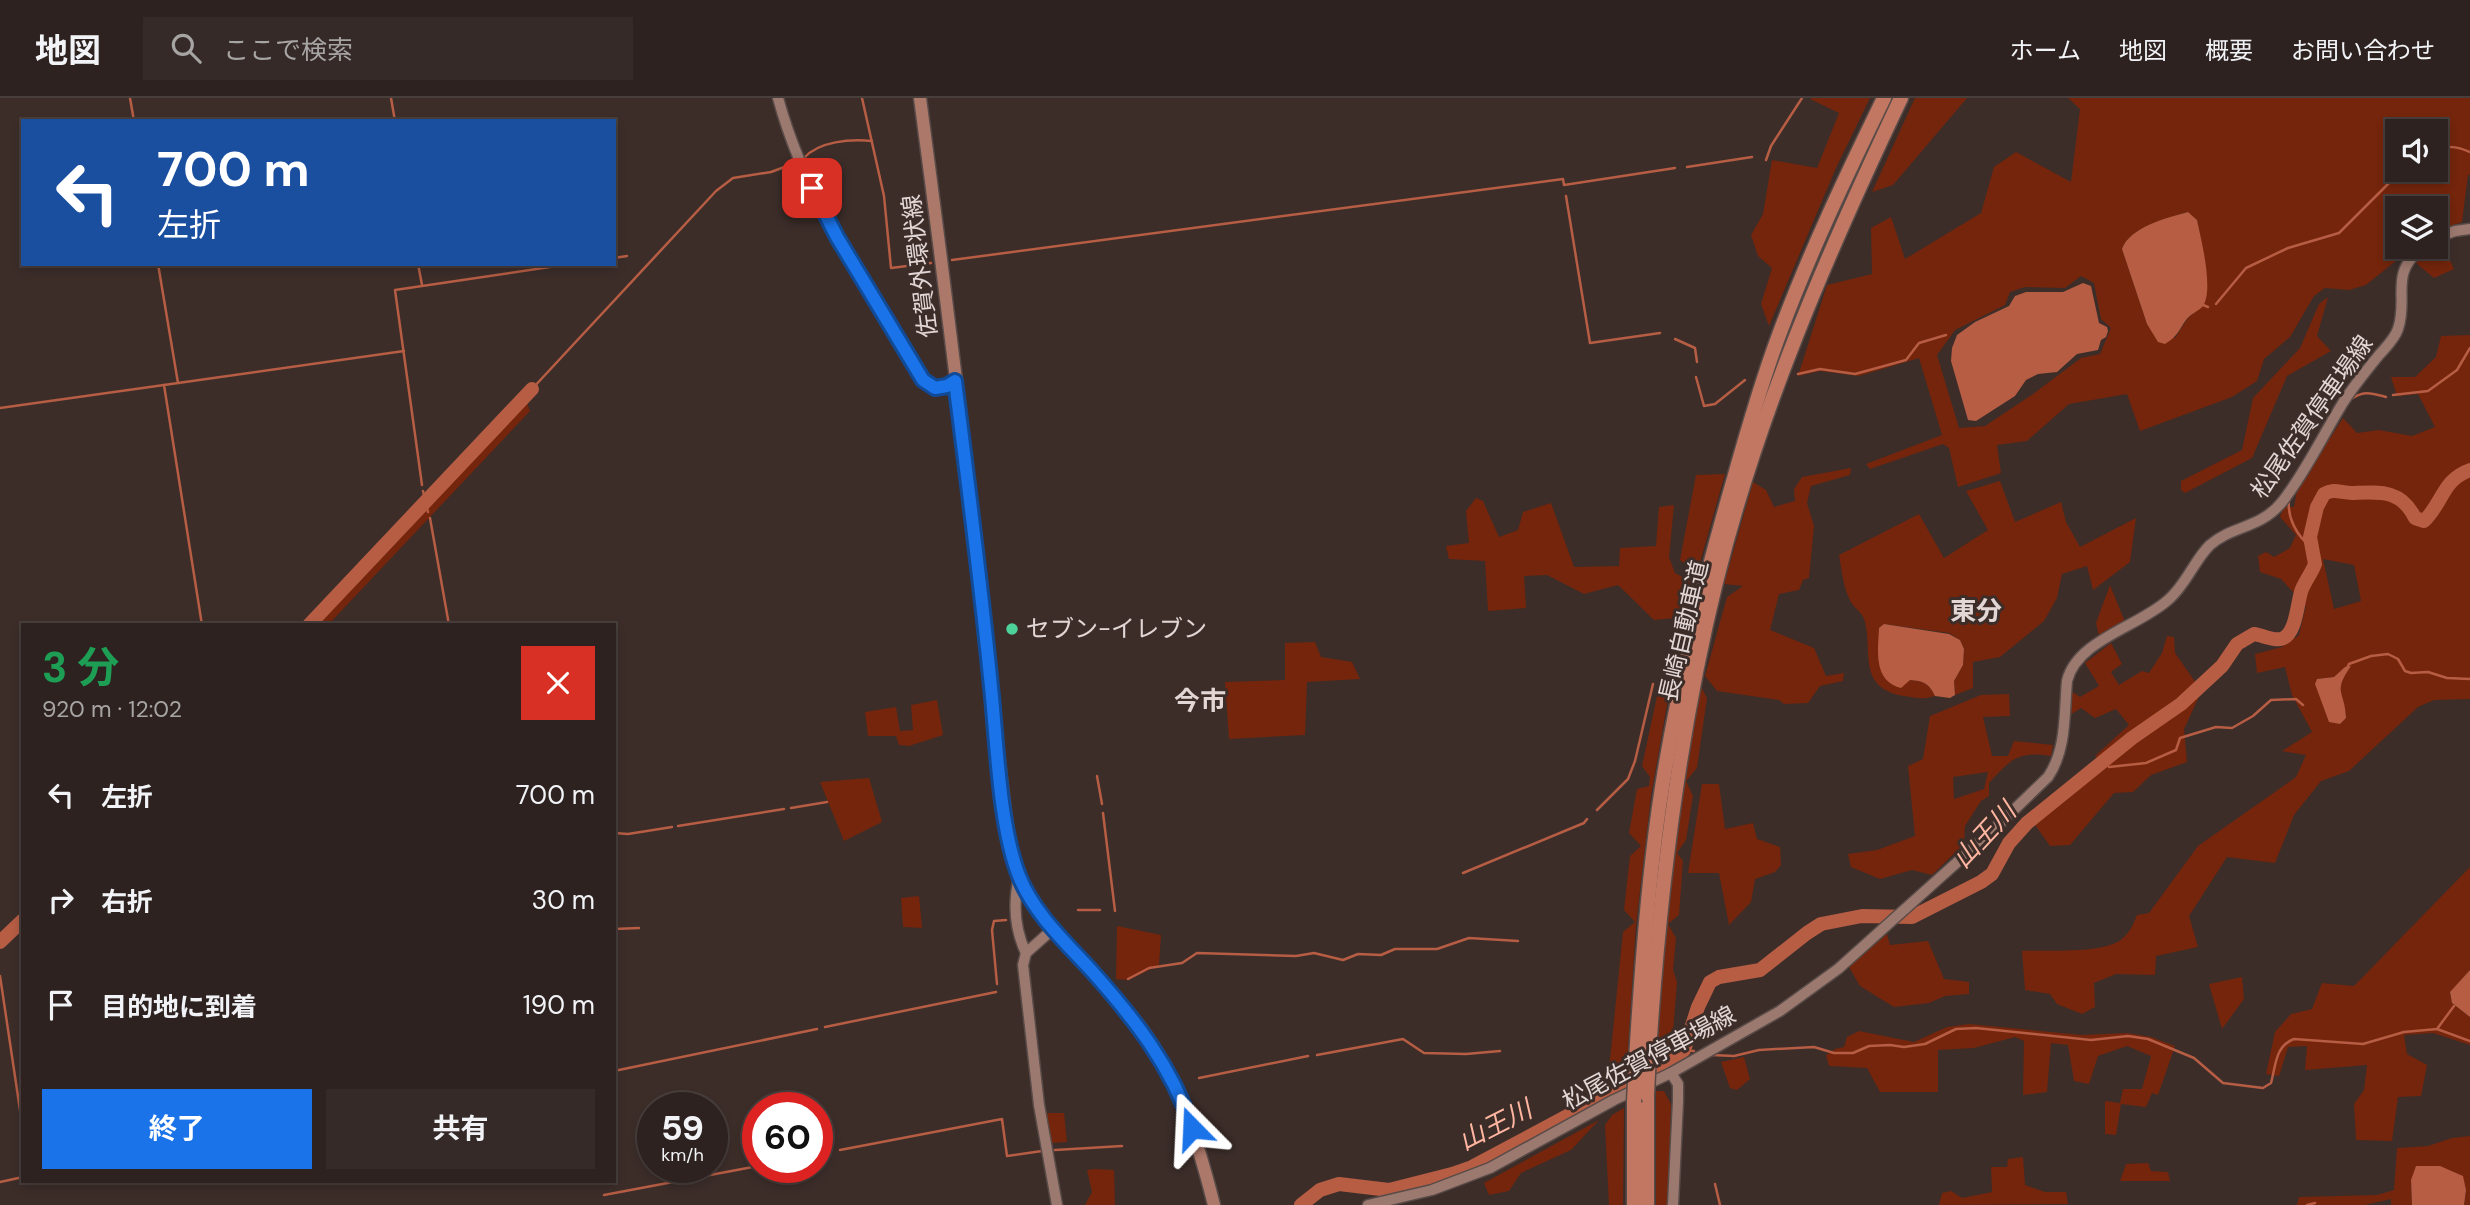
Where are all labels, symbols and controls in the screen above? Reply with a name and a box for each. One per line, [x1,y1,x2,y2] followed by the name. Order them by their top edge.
[143,17,633,80] search box
[35,29,101,72] text: 地図
[167,29,205,67] icon: search
[223,33,353,67] text: ここで検索
[2010,35,2081,66] text: ホーム
[2119,35,2167,66] text: 地図
[2205,35,2253,66] text: 概要
[2291,35,2435,66] text: お問い合わせ
[2385,119,2448,259] map controls
[2385,119,2448,182] button: sound
[157,137,310,201] text: 700 m
[42,147,133,238] icon: left
[782,158,842,218] pin
[793,169,831,207] icon: arrive
[895,193,944,339] street label: 佐賀外環状線
[2385,196,2448,259] button: layers
[157,204,221,246] text: 左折
[2244,329,2379,504] street label: 松尾佐賀停車場線
[1652,557,1715,705] street label: 長崎自動車道
[1950,594,2002,628] district label: 東分
[1026,613,1207,644] place label: セブン-イレブン
[1004,621,1020,637] marker: セブン-イレブン
[42,640,119,695] text: 3 分
[521,646,595,720] button: close
[1174,684,1226,718] district label: 今市
[42,694,182,724] text: 920 m · 12:02
[42,776,80,814] icon: left
[516,778,595,812] text: 700 m
[101,780,153,814] text: 左折
[1945,793,2025,875] water label: 山王川
[42,881,80,919] icon: right
[532,883,595,917] text: 30 m
[101,885,153,919] text: 右折
[42,986,80,1024] icon: arrive
[523,988,595,1022] text: 190 m
[101,990,257,1024] text: 目的地に到着
[1557,999,1741,1116] street label: 松尾佐賀停車場線
[42,1089,312,1169] button: 終了
[326,1089,595,1169] button: 共有
[1155,1091,1229,1165] position arrow
[1453,1091,1540,1158] water label: 山王川
[742,1092,833,1183] speed limit sign: 60
[661,1105,704,1151] text: 59
[661,1143,704,1167] text: km/h

